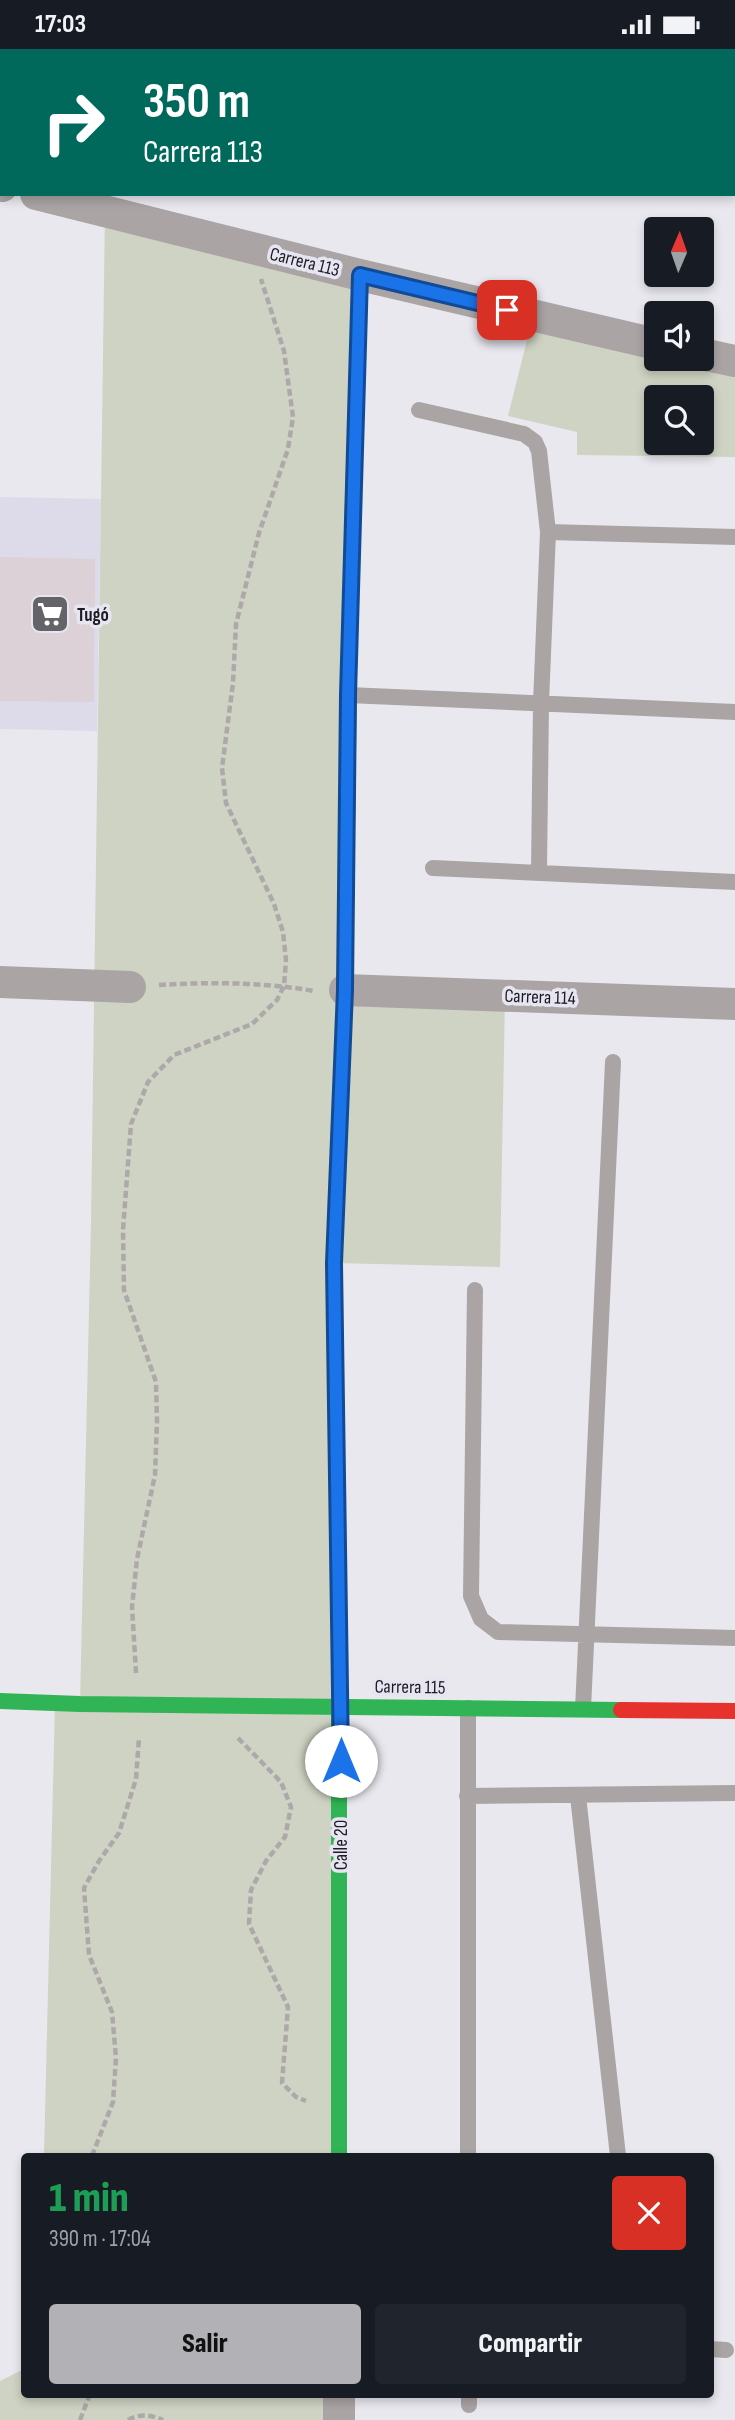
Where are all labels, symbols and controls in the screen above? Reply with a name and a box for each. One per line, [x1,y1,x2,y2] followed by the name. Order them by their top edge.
[35,9,86,40] text: 17:03
[143,73,250,132] text: 350 m
[28,77,119,168] icon: right
[143,133,263,172] text: Carrera 113
[644,217,714,287] north arrow
[644,217,714,455] map controls
[267,243,342,282] street label: Carrera 113
[477,280,537,340] pin
[488,291,526,329] icon: arrive
[644,301,714,371] button: sound
[644,385,714,455] button: search
[29,593,71,635] supermarket icon: Tugó
[77,604,109,627] place label: Tugó
[504,985,576,1010] street label: Carrera 114
[374,1675,446,1700] street label: Carrera 115
[304,1724,378,1798] position arrow
[330,1820,353,1870] street label: Calle 20
[49,2173,129,2224] text: 1 min
[612,2176,686,2250] button: close
[49,2225,151,2253] text: 390 m · 17:04
[49,2304,361,2384] button: Salir
[375,2304,686,2384] button: Compartir

